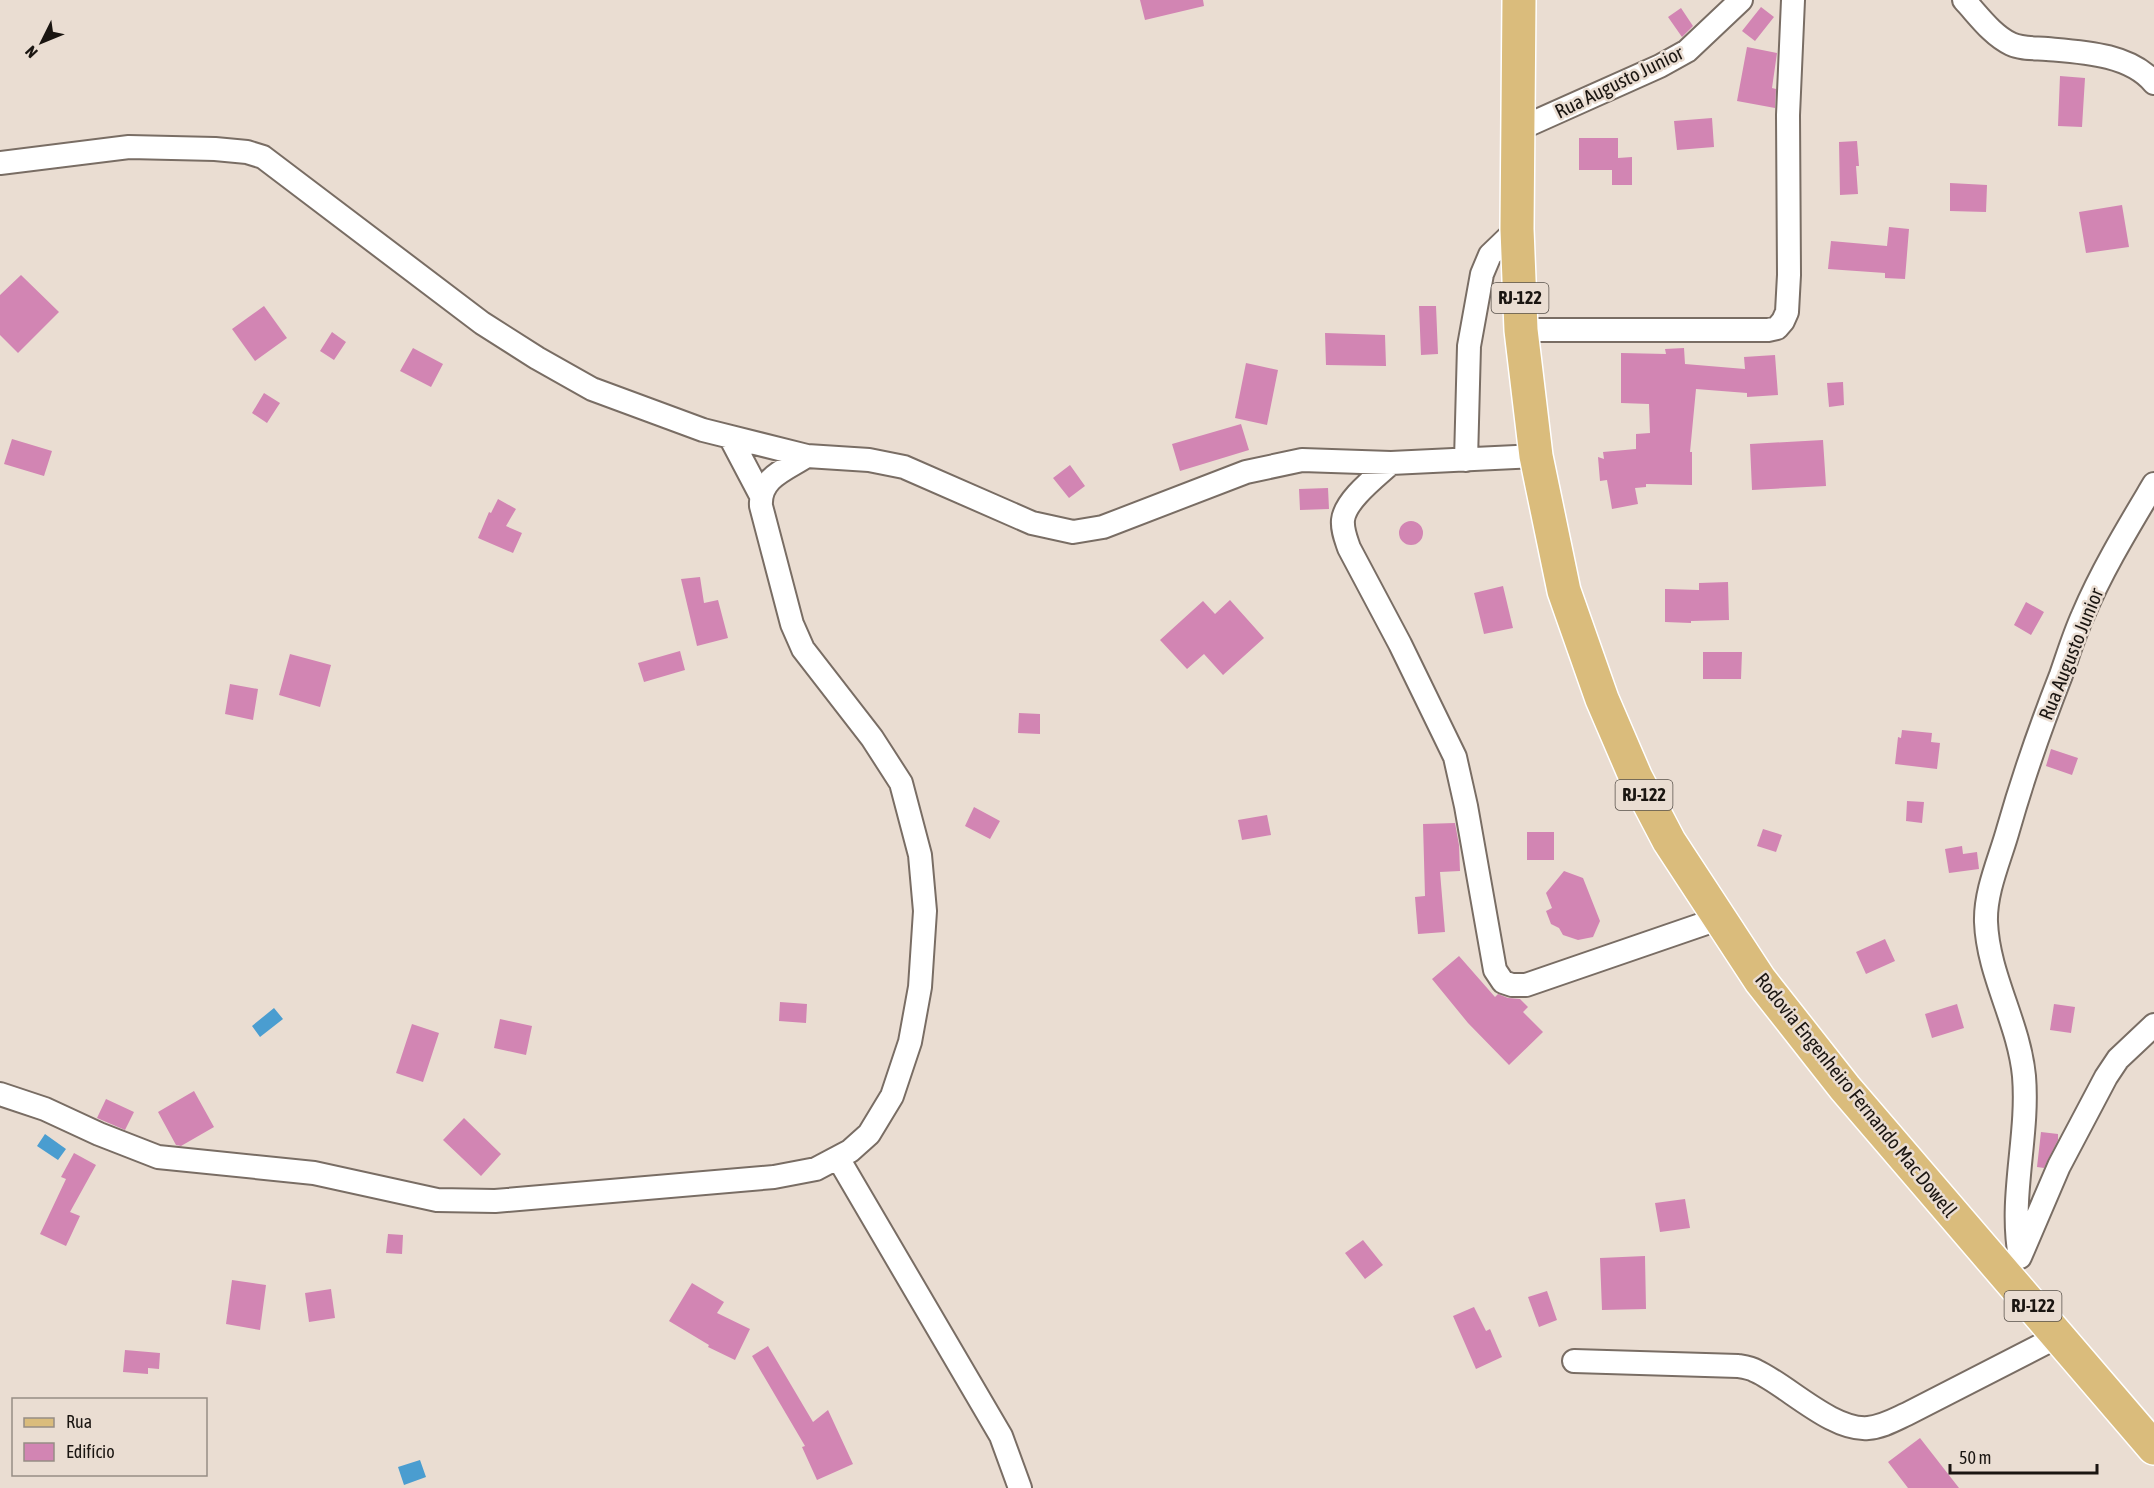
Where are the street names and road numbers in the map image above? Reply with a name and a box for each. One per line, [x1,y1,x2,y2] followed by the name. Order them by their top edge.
[1551,40,1688,123] street label: Rua Augusto Junior
[1492,283,1549,313] road number: RJ-122
[2034,584,2108,723] street label: Rua Augusto Junior
[1616,780,1672,810] road number: RJ-122
[1751,968,1962,1222] street label: Rodovia Engenheiro Fernando Mac Dowell
[2004,1291,2062,1321] road number: RJ-122

